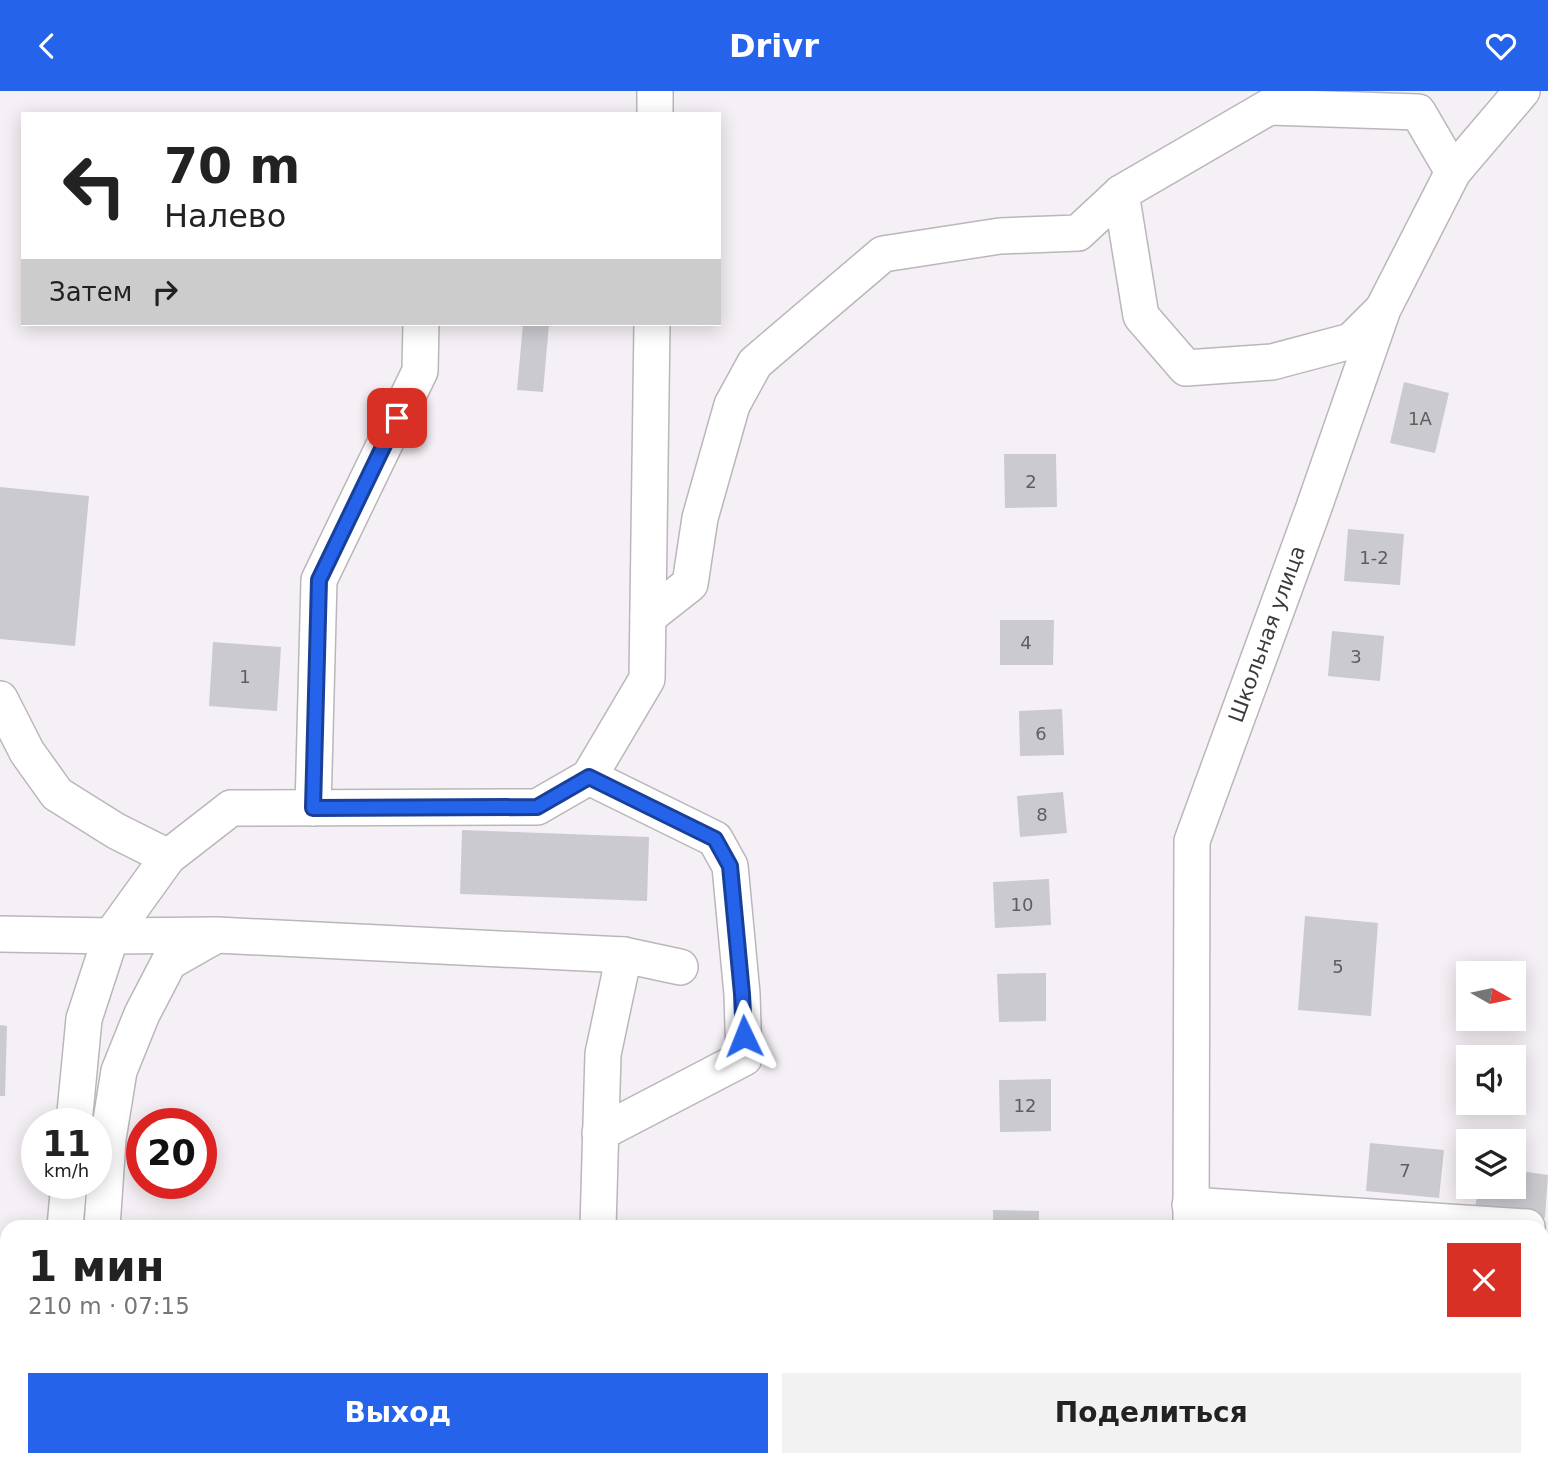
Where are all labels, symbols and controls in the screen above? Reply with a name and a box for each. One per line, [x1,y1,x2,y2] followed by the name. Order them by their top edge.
[28,27,66,65] icon: back
[729,27,819,65] text: Drivr
[1482,27,1520,65] icon: heart
[164,138,300,195] text: 70 m
[49,140,140,231] icon: left
[164,197,286,235] text: Налево
[146,273,184,311] icon: right
[49,277,132,307] text: Затем
[367,388,427,448] pin
[378,399,416,437] icon: arrive
[1408,408,1433,429] house number: 1А
[1025,471,1037,492] house number: 2
[1224,542,1310,726] street label: Школьная улица
[1359,547,1389,568] house number: 1-2
[1020,632,1032,653] house number: 4
[1350,646,1362,667] house number: 3
[239,666,251,687] house number: 1
[1035,723,1047,744] house number: 6
[1036,804,1048,825] house number: 8
[1011,894,1033,915] house number: 10
[1332,956,1344,977] house number: 5
[1456,961,1526,1031] north arrow
[1456,961,1526,1199] map controls
[707,999,781,1073] position arrow
[1456,1045,1526,1115] button: sound
[1014,1095,1036,1116] house number: 12
[126,1108,217,1199] speed limit sign: 20
[42,1124,91,1164] text: 11
[1456,1129,1526,1199] button: layers
[44,1160,89,1181] text: km/h
[1399,1160,1411,1181] house number: 7
[28,1242,165,1291] text: 1 мин
[1447,1243,1521,1317] button: close
[28,1293,190,1319] text: 210 m · 07:15
[28,1373,768,1453] button: Выход
[782,1373,1521,1453] button: Поделиться

